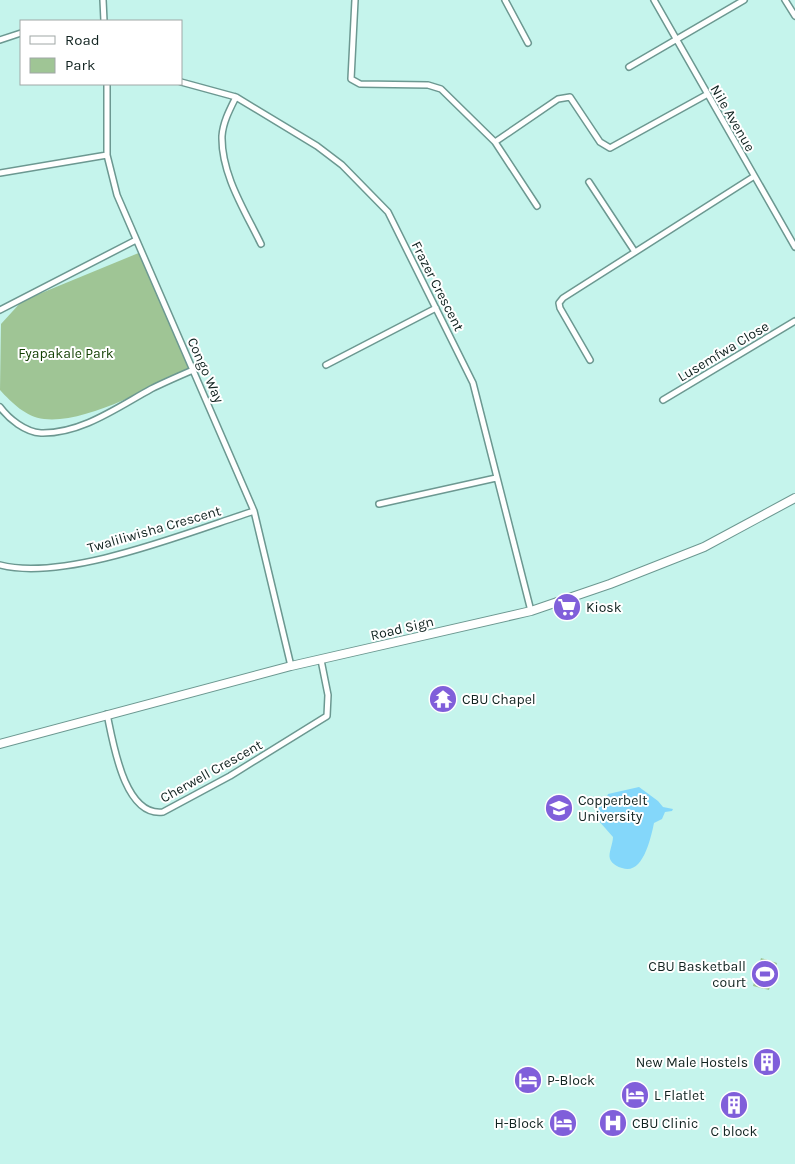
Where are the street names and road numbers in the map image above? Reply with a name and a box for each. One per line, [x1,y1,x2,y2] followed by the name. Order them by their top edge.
[707,82,758,155] street label: Nile Avenue
[408,238,468,334] street label: Frazer Crescent
[675,318,772,385] street label: Lusemfwa Close
[184,335,228,406] street label: Congo Way
[85,502,223,557] street label: Twaliliwisha Crescent
[369,613,435,644] street label: Road Sign
[157,736,265,807] street label: Cherwell Crescent

